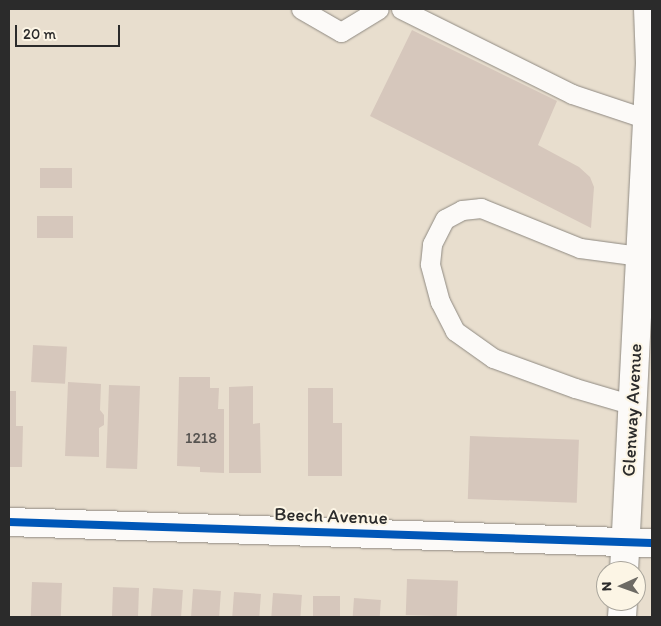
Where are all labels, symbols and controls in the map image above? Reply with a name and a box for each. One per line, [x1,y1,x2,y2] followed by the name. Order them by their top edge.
[18,15,122,47] scale bar
[23,25,56,43] text: 20 m
[617,343,647,477] street label: Glenway Avenue
[185,428,217,448] house number: 1218
[274,503,388,529] street label: Beech Avenue
[596,561,646,611] north arrow
[598,581,615,592] text: N

